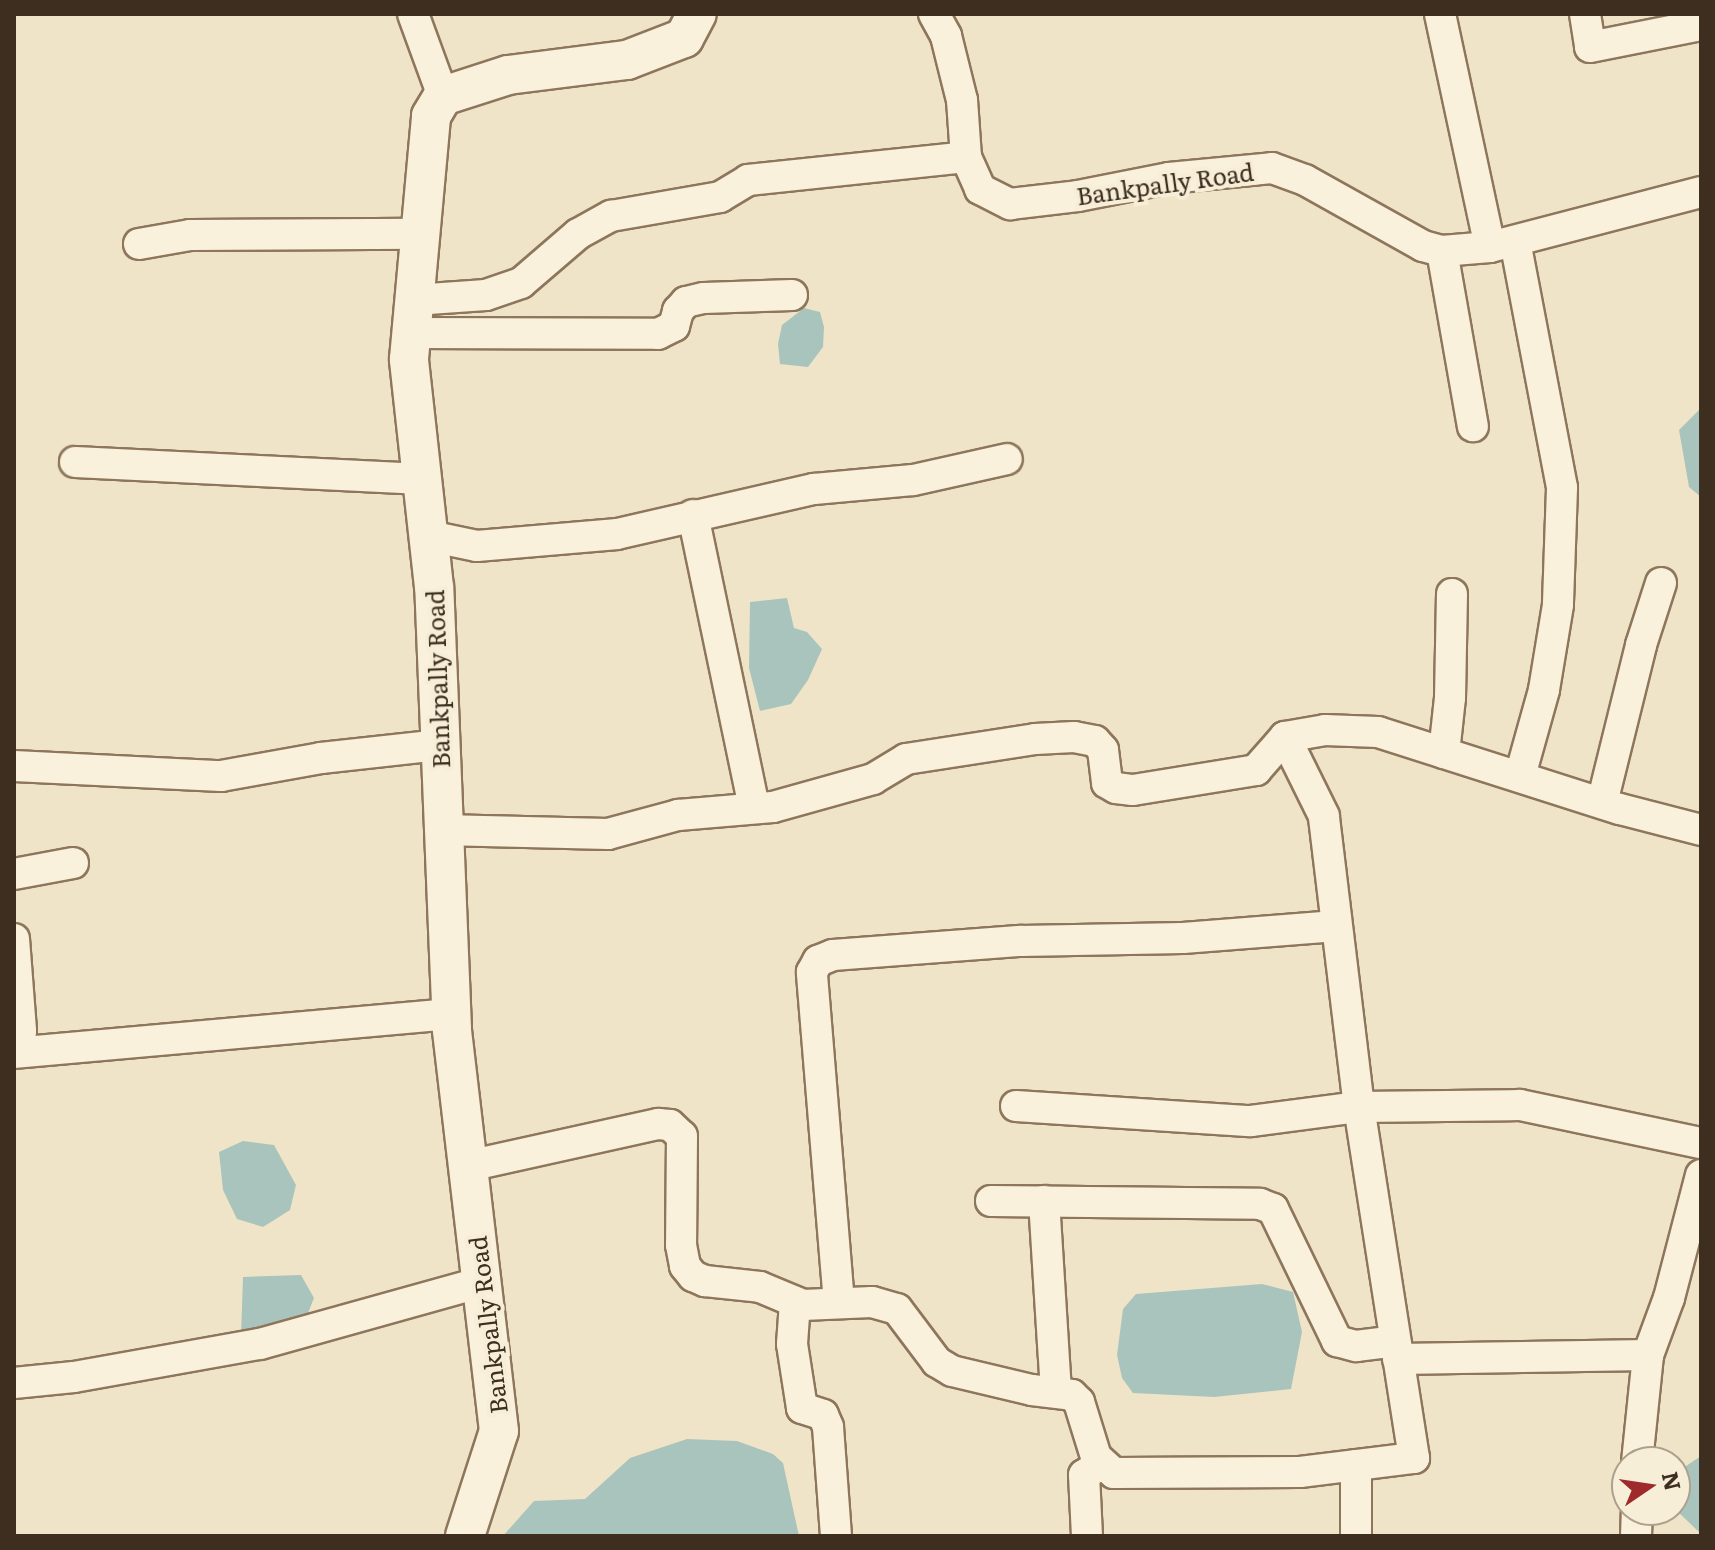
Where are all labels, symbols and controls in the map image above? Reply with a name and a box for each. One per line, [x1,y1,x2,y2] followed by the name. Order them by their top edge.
[1074,156,1256,210] street label: Bankpally Road
[419,589,455,769] street label: Bankpally Road
[462,1235,512,1415] street label: Bankpally Road
[1611,1446,1691,1526] north arrow
[1655,1468,1691,1494] text: N

